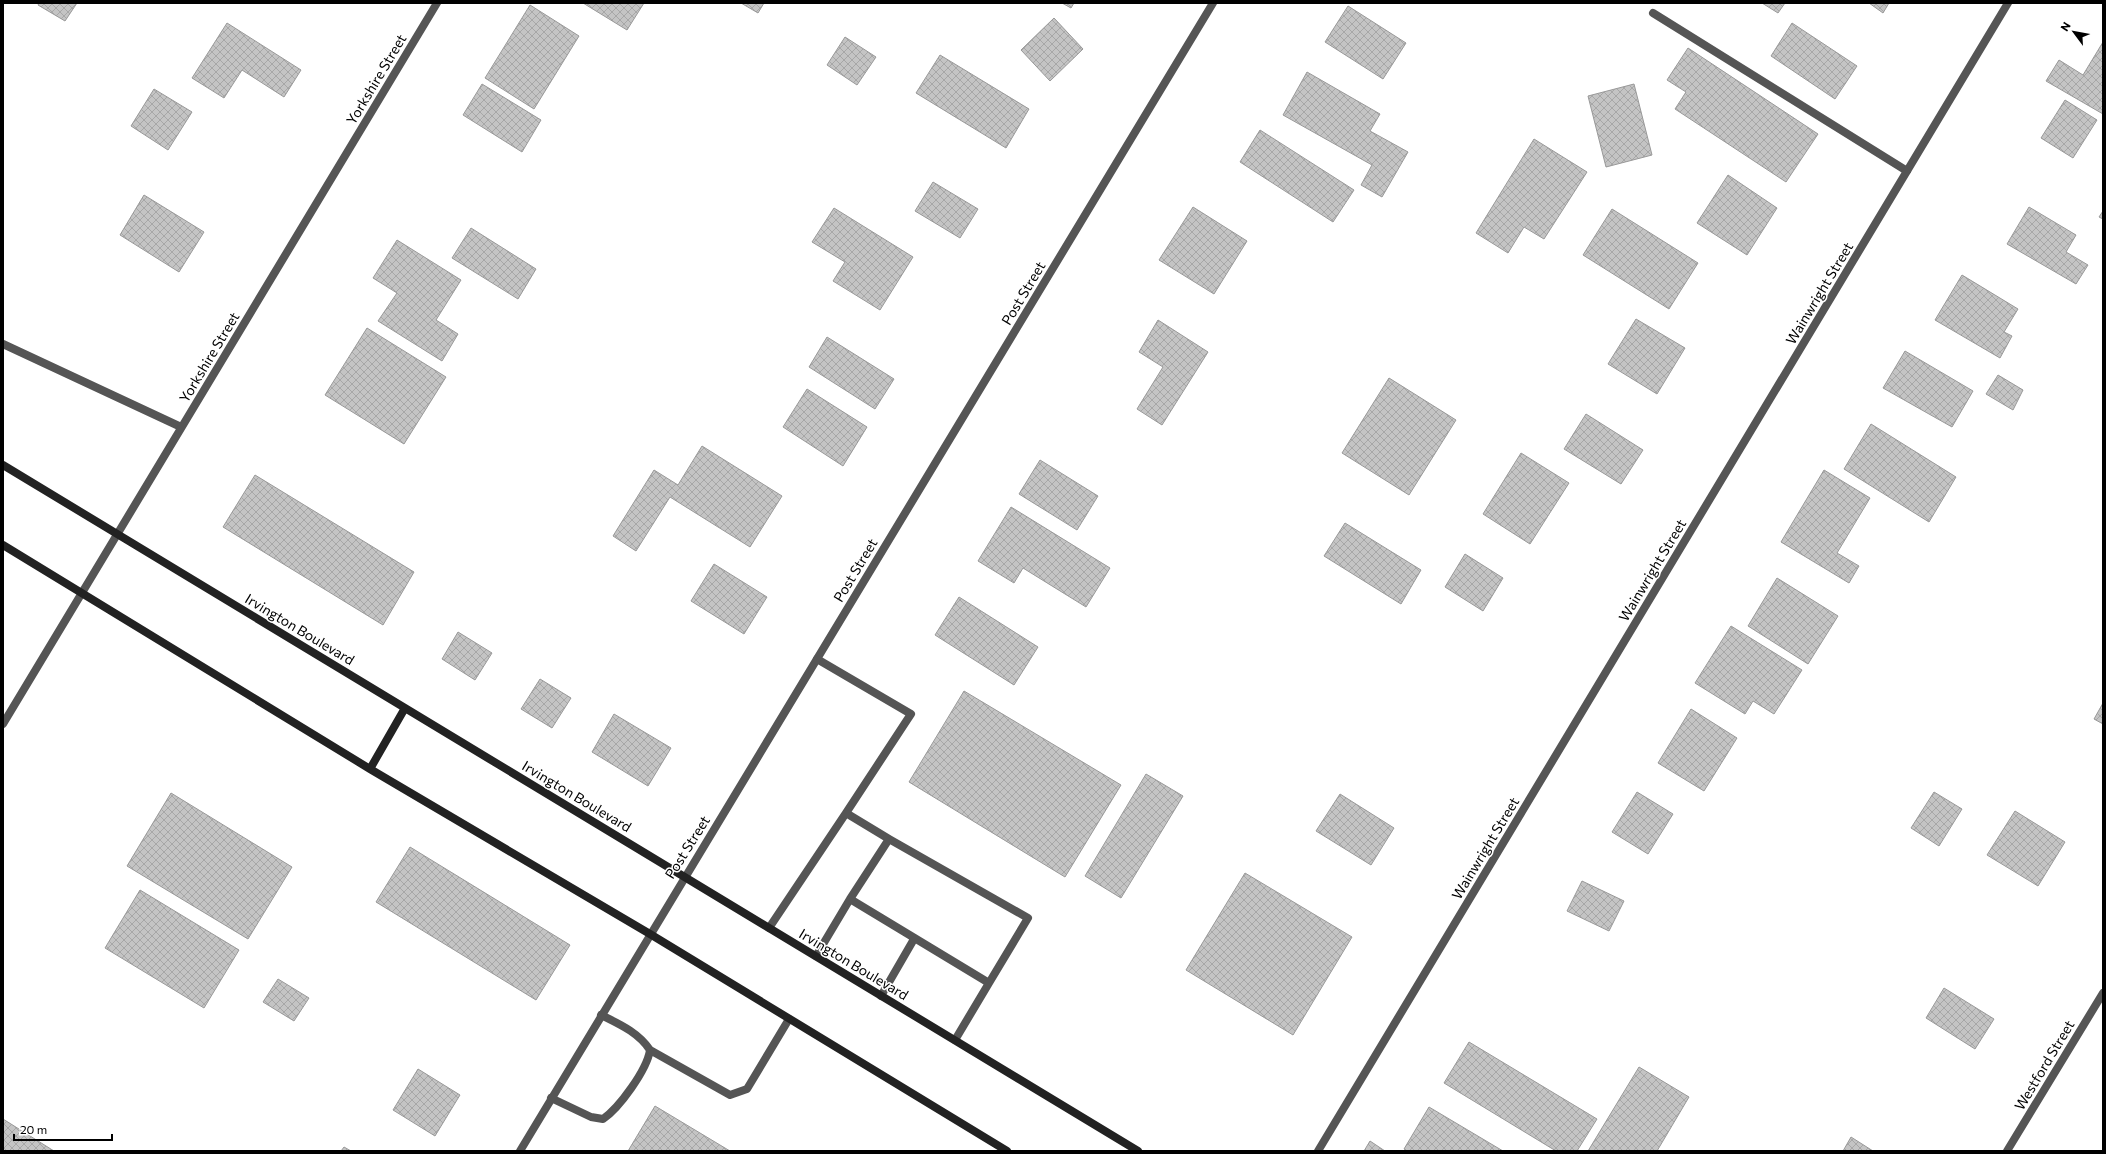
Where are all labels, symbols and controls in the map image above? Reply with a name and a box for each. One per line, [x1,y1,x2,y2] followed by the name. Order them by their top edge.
[2054,12,2094,52] north arrow
[2057,19,2073,33] text: N
[342,31,410,127] street label: Yorkshire Street
[1782,239,1856,347] street label: Wainwright Street
[997,258,1049,328] street label: Post Street
[175,309,243,405] street label: Yorkshire Street
[1615,516,1689,624] street label: Wainwright Street
[829,535,881,605] street label: Post Street
[242,590,358,668] street label: Irvington Boulevard
[519,757,635,835] street label: Irvington Boulevard
[1448,794,1522,902] street label: Wainwright Street
[661,812,713,882] street label: Post Street
[796,925,912,1003] street label: Irvington Boulevard
[2010,1017,2078,1113] street label: Westford Street
[14,1116,112,1142] scale bar
[20,1122,47,1136] text: 20 m

